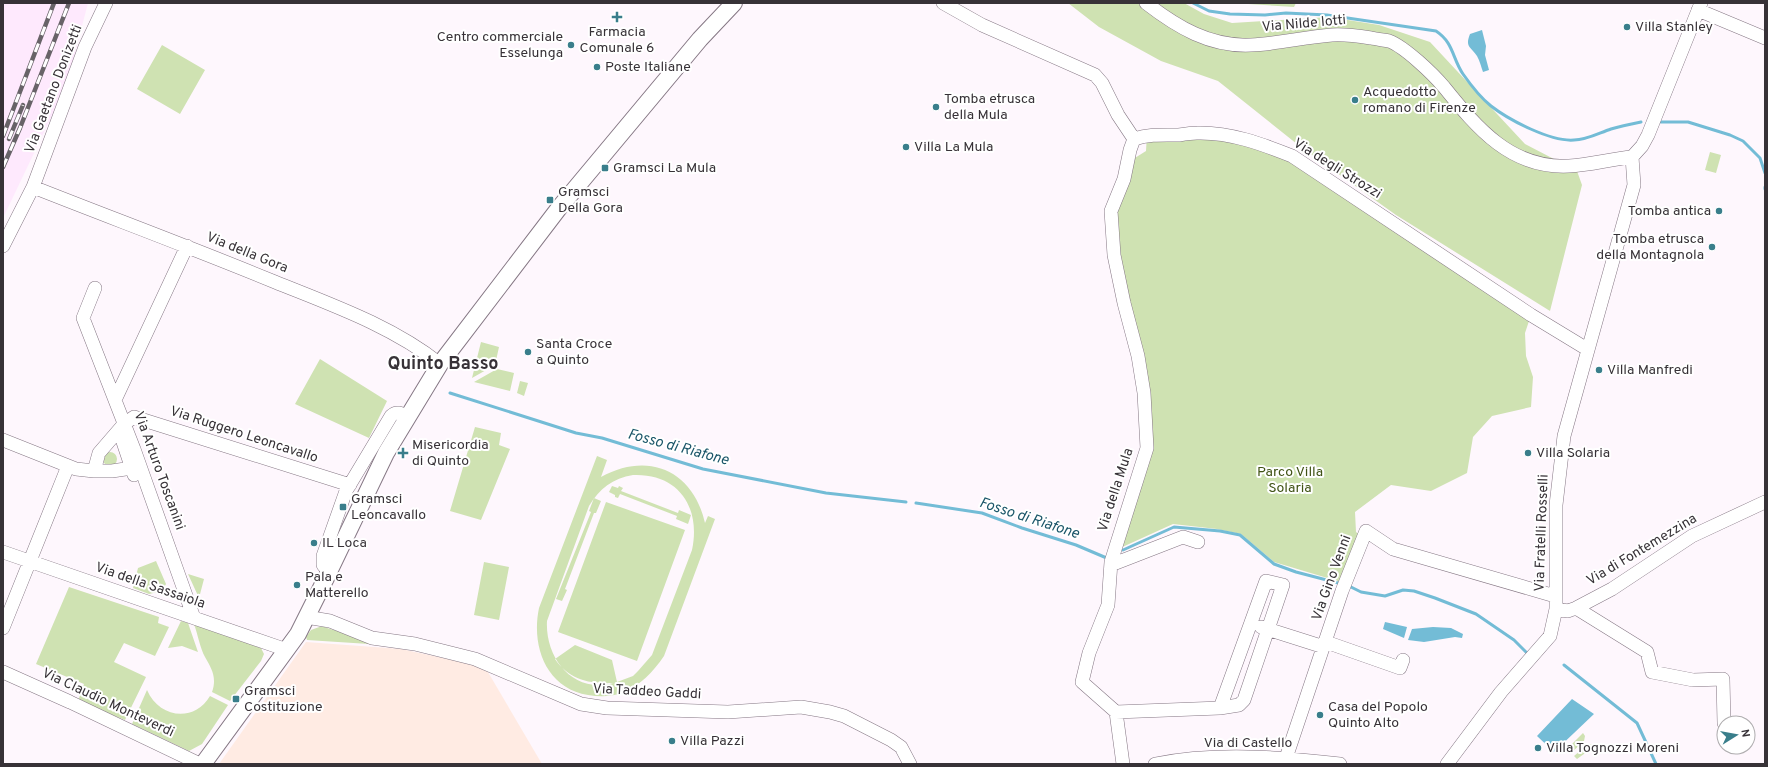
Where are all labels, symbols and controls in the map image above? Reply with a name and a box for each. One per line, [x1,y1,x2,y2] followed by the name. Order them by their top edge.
[612,12,622,22] marker: Farmacia Comunale 6
[1261,12,1347,36] street label: Via Nilde Iotti
[1635,19,1713,36] place label: Villa Stanley
[22,22,86,156] street label: Via Gaetano Donizetti
[1622,22,1632,32] marker: Villa Stanley
[580,24,654,57] place label: Farmacia Comunale 6
[437,29,563,62] place label: Centro commerciale Esselunga
[566,40,576,50] marker: Centro commerciale Esselunga
[605,59,691,76] place label: Poste Italiane
[592,62,602,72] marker: Poste Italiane
[1363,84,1476,117] place label: Acquedotto romano di Firenze
[944,91,1035,124] place label: Tomba etrusca della Mula
[1350,95,1360,105] marker: Acquedotto romano di Firenze
[931,102,941,112] marker: Tomba etrusca della Mula
[1290,135,1384,203] street label: Via degli Strozzi
[914,139,993,156] place label: Villa La Mula
[901,142,911,152] marker: Villa La Mula
[613,160,716,177] place label: Gramsci La Mula
[600,163,610,173] marker: Gramsci La Mula
[558,184,623,217] place label: Gramsci Della Gora
[545,195,555,205] marker: Gramsci Della Gora
[1628,203,1711,220] place label: Tomba antica
[1714,206,1724,216] marker: Tomba antica
[204,229,290,277] street label: Via della Gora
[1596,231,1704,264] place label: Tomba etrusca della Montagnola
[1707,242,1717,252] marker: Tomba etrusca della Montagnola
[536,336,612,369] place label: Santa Croce a Quinto
[523,347,533,357] marker: Santa Croce a Quinto
[387,353,499,376] district label: Quinto Basso
[1607,362,1693,379] place label: Villa Manfredi
[1594,365,1604,375] marker: Villa Manfredi
[168,403,320,467] street label: Via Ruggero Leoncavallo
[130,409,188,533] street label: Via Arturo Toscanini
[625,425,731,471] water label: Fosso di Riafone
[412,437,489,470] place label: Misericordia di Quinto
[1536,445,1610,462] place label: Villa Solaria
[1094,446,1138,534] street label: Via della Mula
[397,447,409,459] marker: Misericordia di Quinto
[1523,448,1533,458] marker: Villa Solaria
[1257,464,1323,497] park label: Parco Villa Solaria
[1531,474,1553,592] street label: Via Fratelli Rosselli
[351,491,426,524] place label: Gramsci Leoncavallo
[977,494,1082,544] water label: Fosso di Riafone
[338,502,348,512] marker: Gramsci Leoncavallo
[1584,510,1700,590] street label: Via di Fontemezzina
[1309,533,1355,623] street label: Via Gino Venni
[322,535,367,552] place label: IL Loca
[309,538,319,548] marker: IL Loca
[93,559,207,613] street label: Via della Sassaiola
[305,569,369,602] place label: Pala e Matterello
[292,580,302,590] marker: Pala e Matterello
[39,665,177,741] street label: Via Claudio Monteverdi
[592,681,702,703] street label: Via Taddeo Gaddi
[244,683,323,716] place label: Gramsci Costituzione
[231,694,241,704] marker: Gramsci Costituzione
[1328,699,1428,732] place label: Casa del Popolo Quinto Alto
[1315,710,1325,720] marker: Casa del Popolo Quinto Alto
[1716,715,1756,755] north arrow
[1737,728,1752,738] text: N
[680,733,744,750] place label: Villa Pazzi
[1204,735,1293,752] street label: Via di Castello
[667,736,677,746] marker: Villa Pazzi
[1546,740,1679,757] place label: Villa Tognozzi Moreni
[1533,743,1543,753] marker: Villa Tognozzi Moreni

